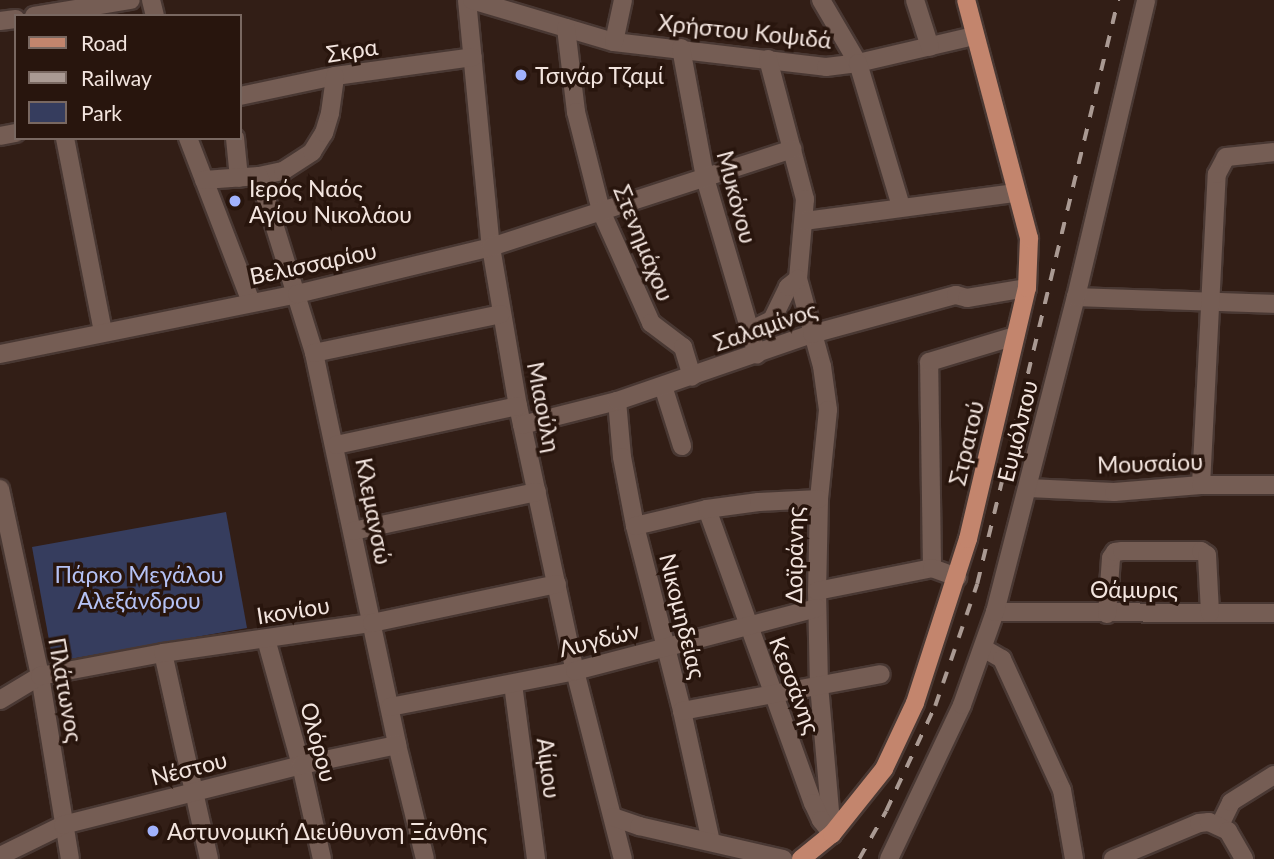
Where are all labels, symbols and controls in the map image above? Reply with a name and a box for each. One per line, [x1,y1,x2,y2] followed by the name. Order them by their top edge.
[657,8,833,54] street label: Χρήστου Κοψιδά
[14,14,242,140] legend
[81,30,128,55] text: Road
[324,32,380,68] street label: Σκρα
[535,61,664,89] place label: Τσινάρ Τζαμί
[81,65,152,90] text: Railway
[513,67,529,83] marker: Τσινάρ Τζαμί
[81,100,122,125] text: Park
[711,148,763,246] street label: Μυκόνου
[249,174,412,228] place label: Ιερός Ναός Αγίου Νικολάου
[608,181,680,305] street label: Στενημάχου
[227,193,243,209] marker: Ιερός Ναός Αγίου Νικολάου
[247,236,379,290] street label: Βελισσαρίου
[710,295,820,357] street label: Σαλαμίνος
[522,359,566,455] street label: Μιαούλη
[991,377,1043,485] street label: Ευμόλπου
[943,398,989,488] street label: Στρατού
[1097,447,1203,479] street label: Μουσαίου
[350,455,398,567] street label: Κλεμανσώ
[779,506,809,604] street label: Δοϊράνης
[654,551,712,681] street label: Νικομηδείας
[55,560,223,614] park label: Πάρκο Μεγάλου Αλεξάνδρου
[1090,575,1178,603] street label: Θάμυρις
[254,591,332,629] street label: Ικονίου
[556,616,642,662] street label: Λυγδών
[764,632,826,738] street label: Κεσσάνης
[43,635,89,745] street label: Πλάτωνος
[295,699,343,785] street label: Ολόρου
[532,736,566,800] street label: Αίμου
[148,745,230,791] street label: Νέστου
[167,817,488,845] place label: Αστυνομική Διεύθυνση Ξάνθης
[145,823,161,839] marker: Αστυνομική Διεύθυνση Ξάνθης

